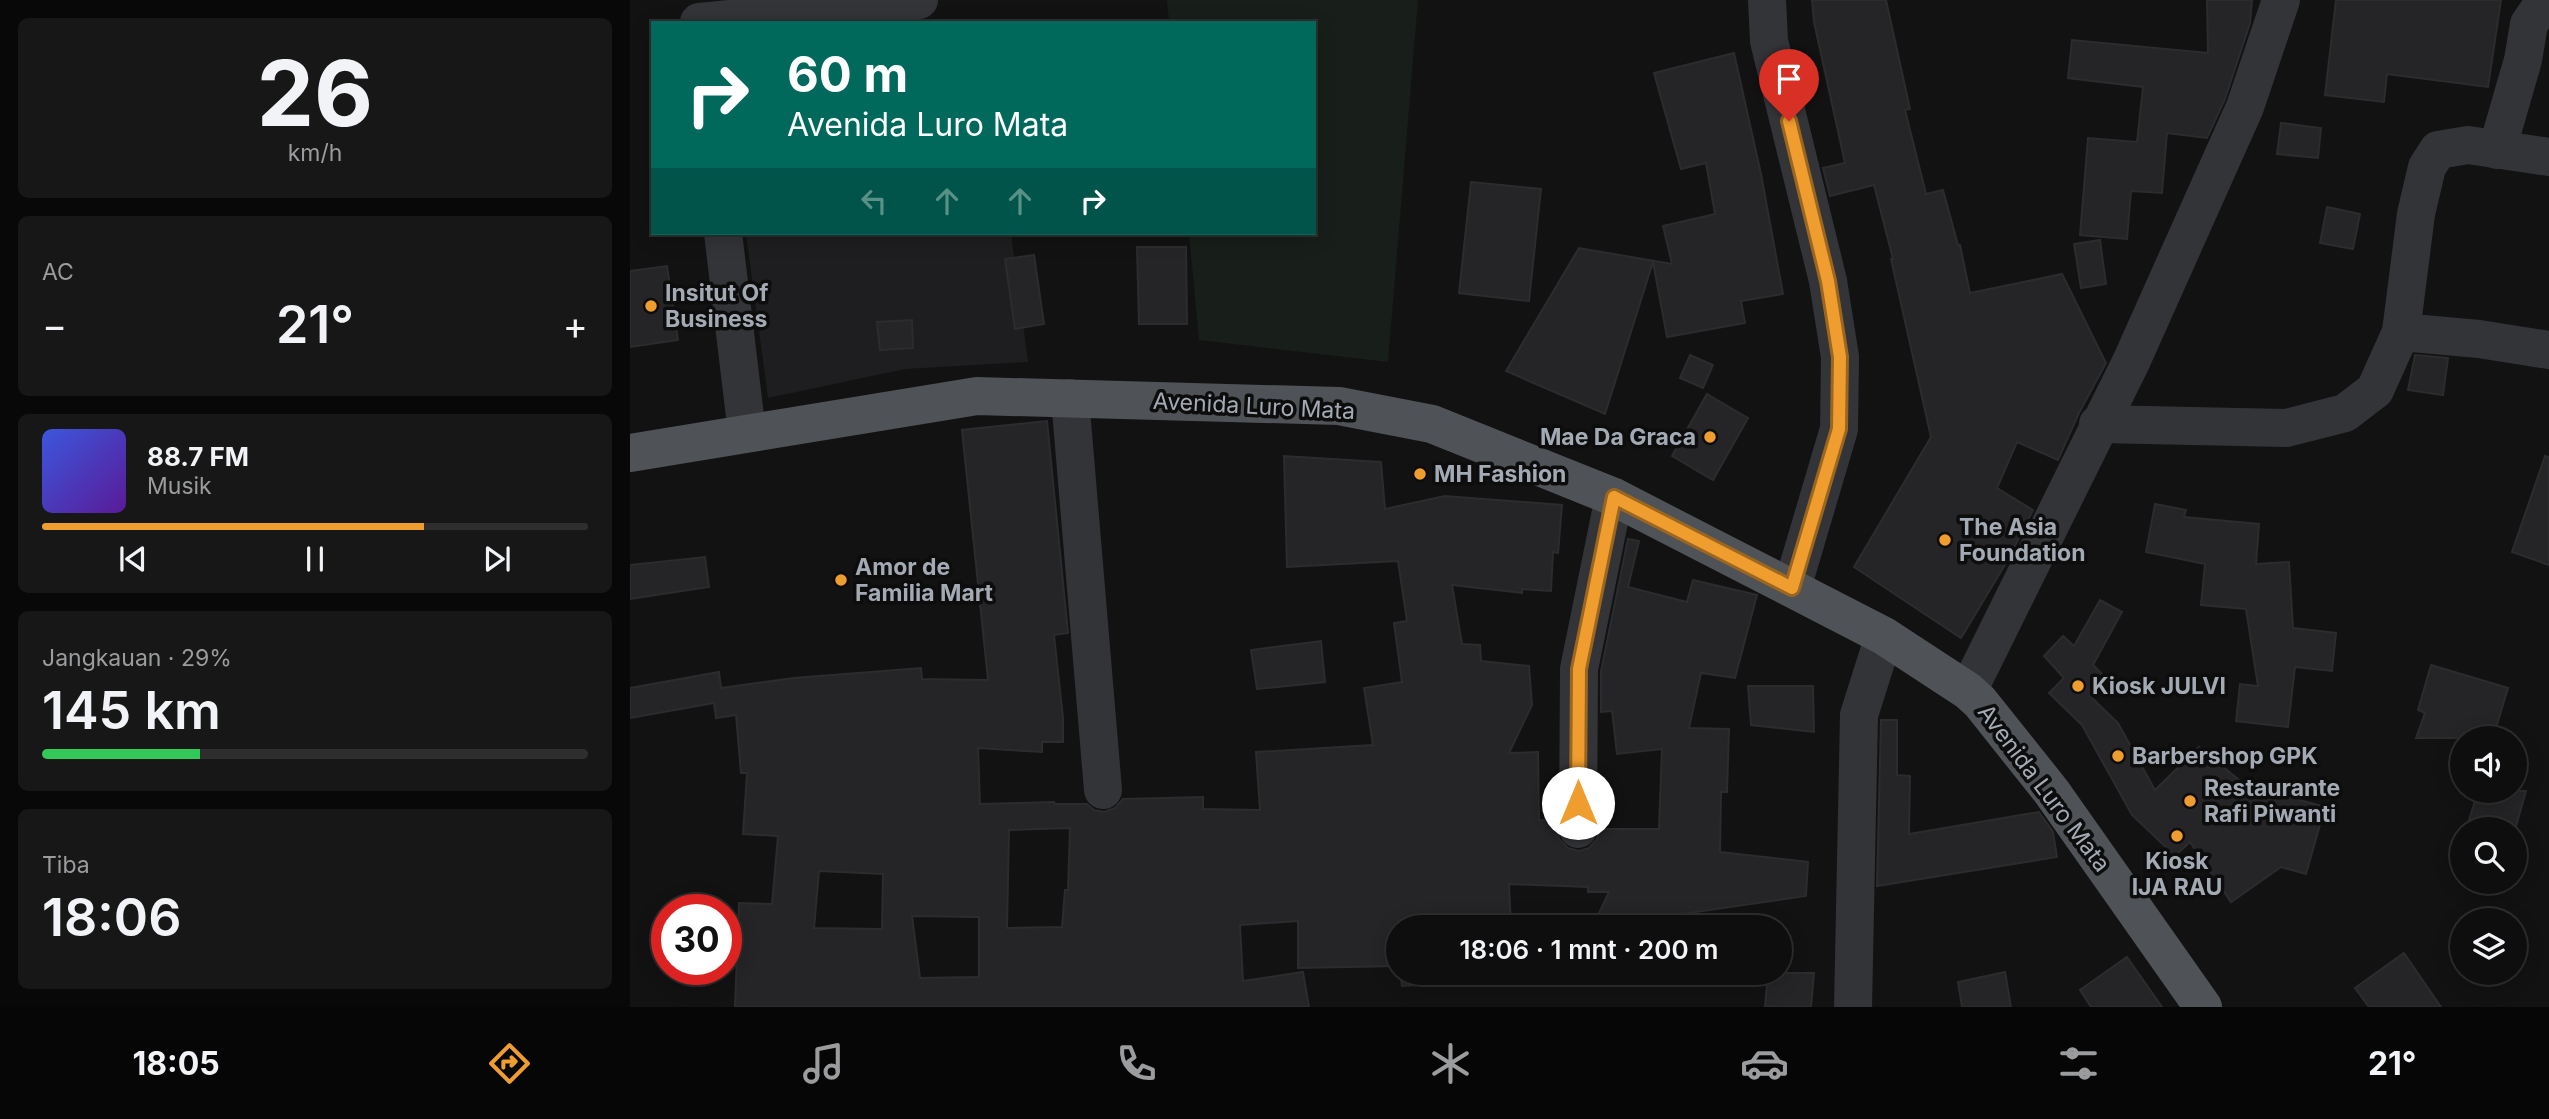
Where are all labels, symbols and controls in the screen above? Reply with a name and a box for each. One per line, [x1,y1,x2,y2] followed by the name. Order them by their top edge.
[257,38,373,148] text: 26
[787,45,908,104] text: 60 m
[672,49,763,140] icon: right
[1759,49,1819,121] pin
[1770,60,1808,98] icon: arrive
[787,105,1068,144] text: Avenida Luro Mata
[288,139,342,167] text: km/h
[855,182,893,220] icon: left
[928,182,966,220] icon: ahead
[1001,182,1039,220] icon: ahead
[1074,182,1112,220] icon: right
[42,258,74,286] text: AC
[665,279,768,333] place label: Insitut Of Business
[276,293,354,356] text: 21°
[643,298,659,314] marker: Insitut Of Business
[42,302,67,348] text: −
[563,302,588,348] text: +
[1152,387,1356,425] street label: Avenida Luro Mata
[1540,423,1696,451] place label: Mae Da Graca
[1702,429,1718,445] marker: Mae Da Graca
[147,441,249,472] text: 88.7 FM
[1434,460,1566,488] place label: MH Fashion
[1412,466,1428,482] marker: MH Fashion
[147,472,212,500] text: Musik
[1959,513,2086,567] place label: The Asia Foundation
[1937,532,1953,548] marker: The Asia Foundation
[114,540,152,578] icon: previous
[296,540,334,578] icon: pause
[478,540,516,578] icon: next
[855,553,994,607] place label: Amor de Familia Mart
[833,572,849,588] marker: Amor de Familia Mart
[42,644,232,672] text: Jangkauan · 29%
[2092,672,2226,700] place label: Kiosk JULVI
[2070,678,2086,694] marker: Kiosk JULVI
[42,679,221,742] text: 145 km
[1972,699,2116,877] street label: Avenida Luro Mata
[2450,726,2527,985] map controls
[2450,726,2527,803] button: sound
[2132,742,2318,770] place label: Barbershop GPK
[2110,748,2126,764] marker: Barbershop GPK
[1541,766,1615,840] position arrow
[2204,774,2340,828] place label: Restaurante Rafi Piwanti
[2182,793,2198,809] marker: Restaurante Rafi Piwanti
[2450,817,2527,894] button: search
[2169,828,2185,844] marker: Kiosk IJA RAU
[2132,847,2222,901] place label: Kiosk IJA RAU
[42,851,90,879] text: Tiba
[42,886,181,949] text: 18:06
[651,894,742,985] speed limit sign: 30
[2450,908,2527,985] button: layers
[1460,934,1719,965] text: 18:06 · 1 mnt · 200 m
[485,1039,534,1088] icon: directions
[799,1039,848,1088] icon: music
[1112,1039,1161,1088] icon: phone
[1426,1039,1475,1088] icon: climate
[1740,1039,1789,1088] icon: car
[2054,1039,2103,1088] icon: filters
[132,1044,220,1083] text: 18:05
[2368,1044,2417,1083] text: 21°

